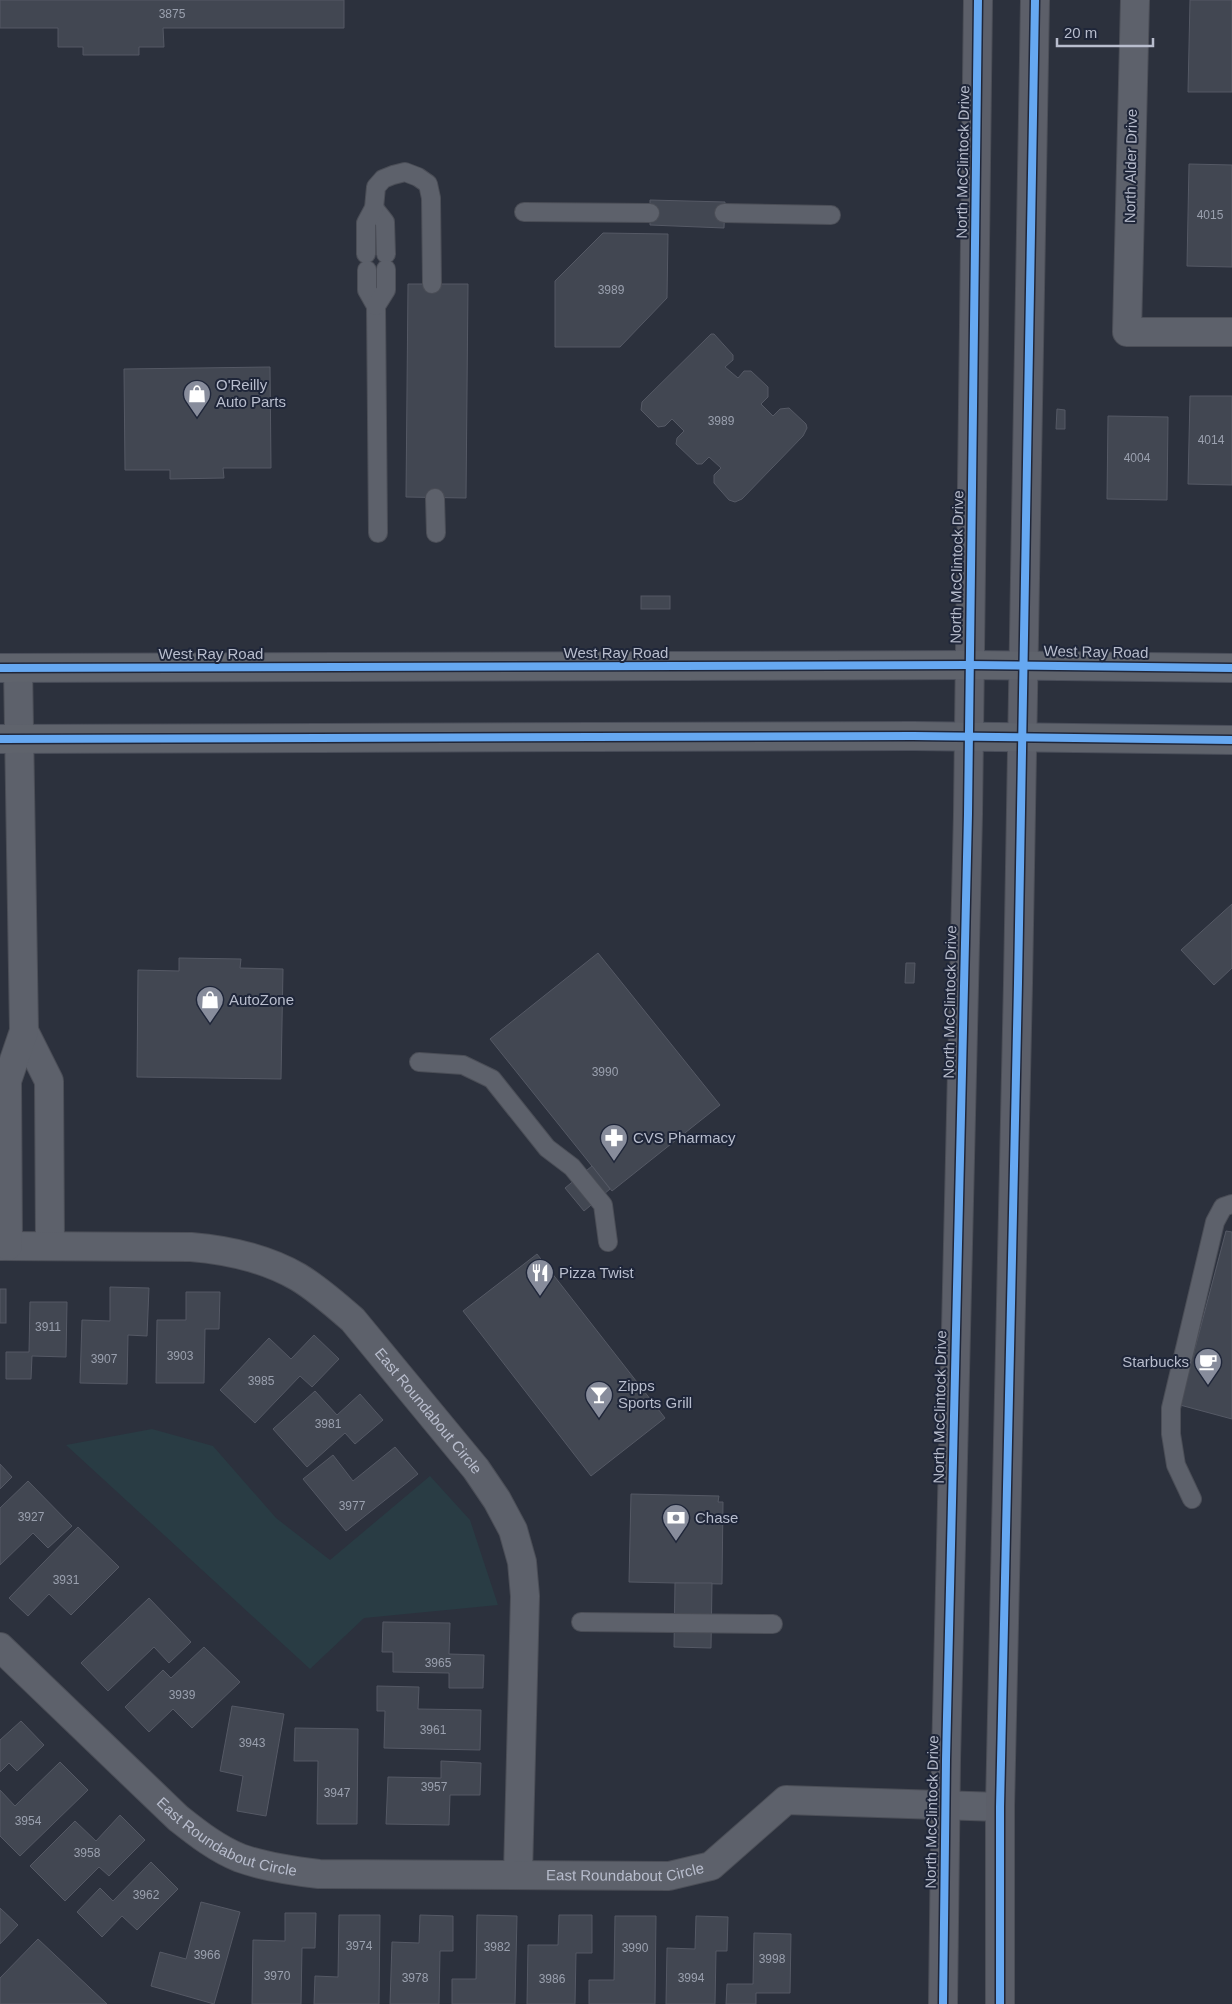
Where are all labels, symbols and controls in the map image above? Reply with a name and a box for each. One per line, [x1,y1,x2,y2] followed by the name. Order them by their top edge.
[159,7,186,21] house number: 3875
[1057,15,1153,47] scale bar
[1064,24,1097,41] text: 20 m
[953,85,972,239] street label: North McClintock Drive
[1121,109,1140,223] street label: North Alder Drive
[1197,208,1224,222] house number: 4015
[598,283,625,297] house number: 3989
[216,376,286,410] place label: O'Reilly Auto Parts
[182,379,212,418] shop icon: O'Reilly Auto Parts
[708,414,735,428] house number: 3989
[1198,433,1225,447] house number: 4014
[1124,451,1151,465] house number: 4004
[947,490,966,644] street label: North McClintock Drive
[1043,642,1149,661] street label: West Ray Road
[564,644,668,661] street label: West Ray Road
[159,645,263,662] street label: West Ray Road
[940,925,959,1079] street label: North McClintock Drive
[195,985,225,1024] shop icon: AutoZone
[229,991,294,1008] place label: AutoZone
[592,1065,619,1079] house number: 3990
[599,1123,629,1162] pharmacy icon: CVS Pharmacy
[633,1129,736,1146] place label: CVS Pharmacy
[525,1258,555,1297] restaurant icon: Pizza Twist
[559,1264,635,1281] place label: Pizza Twist
[35,1320,61,1334] house number: 3911
[930,1330,949,1484] street label: North McClintock Drive
[372,1344,486,1477] street label: East Roundabout Circle
[1193,1347,1223,1386] cafe icon: Starbucks
[167,1349,194,1363] house number: 3903
[91,1352,118,1366] house number: 3907
[1122,1353,1189,1370] place label: Starbucks
[248,1374,275,1388] house number: 3985
[618,1377,692,1411] place label: Zipps Sports Grill
[584,1380,614,1419] bar icon: Zipps Sports Grill
[315,1417,342,1431] house number: 3981
[339,1499,366,1513] house number: 3977
[661,1503,691,1542] bank icon: Chase
[695,1509,738,1526] place label: Chase
[18,1510,45,1524] house number: 3927
[53,1573,80,1587] house number: 3931
[425,1656,452,1670] house number: 3965
[169,1688,196,1702] house number: 3939
[420,1723,447,1737] house number: 3961
[922,1735,941,1889] street label: North McClintock Drive
[239,1736,266,1750] house number: 3943
[421,1780,448,1794] house number: 3957
[324,1786,351,1800] house number: 3947
[154,1793,298,1879] street label: East Roundabout Circle
[15,1814,42,1828] house number: 3954
[74,1846,101,1860] house number: 3958
[546,1859,705,1884] street label: East Roundabout Circle
[133,1888,160,1902] house number: 3962
[346,1939,373,1953] house number: 3974
[484,1940,511,1954] house number: 3982
[622,1941,649,1955] house number: 3990
[194,1948,221,1962] house number: 3966
[759,1952,786,1966] house number: 3998
[264,1969,291,1983] house number: 3970
[402,1971,429,1985] house number: 3978
[678,1971,705,1985] house number: 3994
[539,1972,566,1986] house number: 3986

